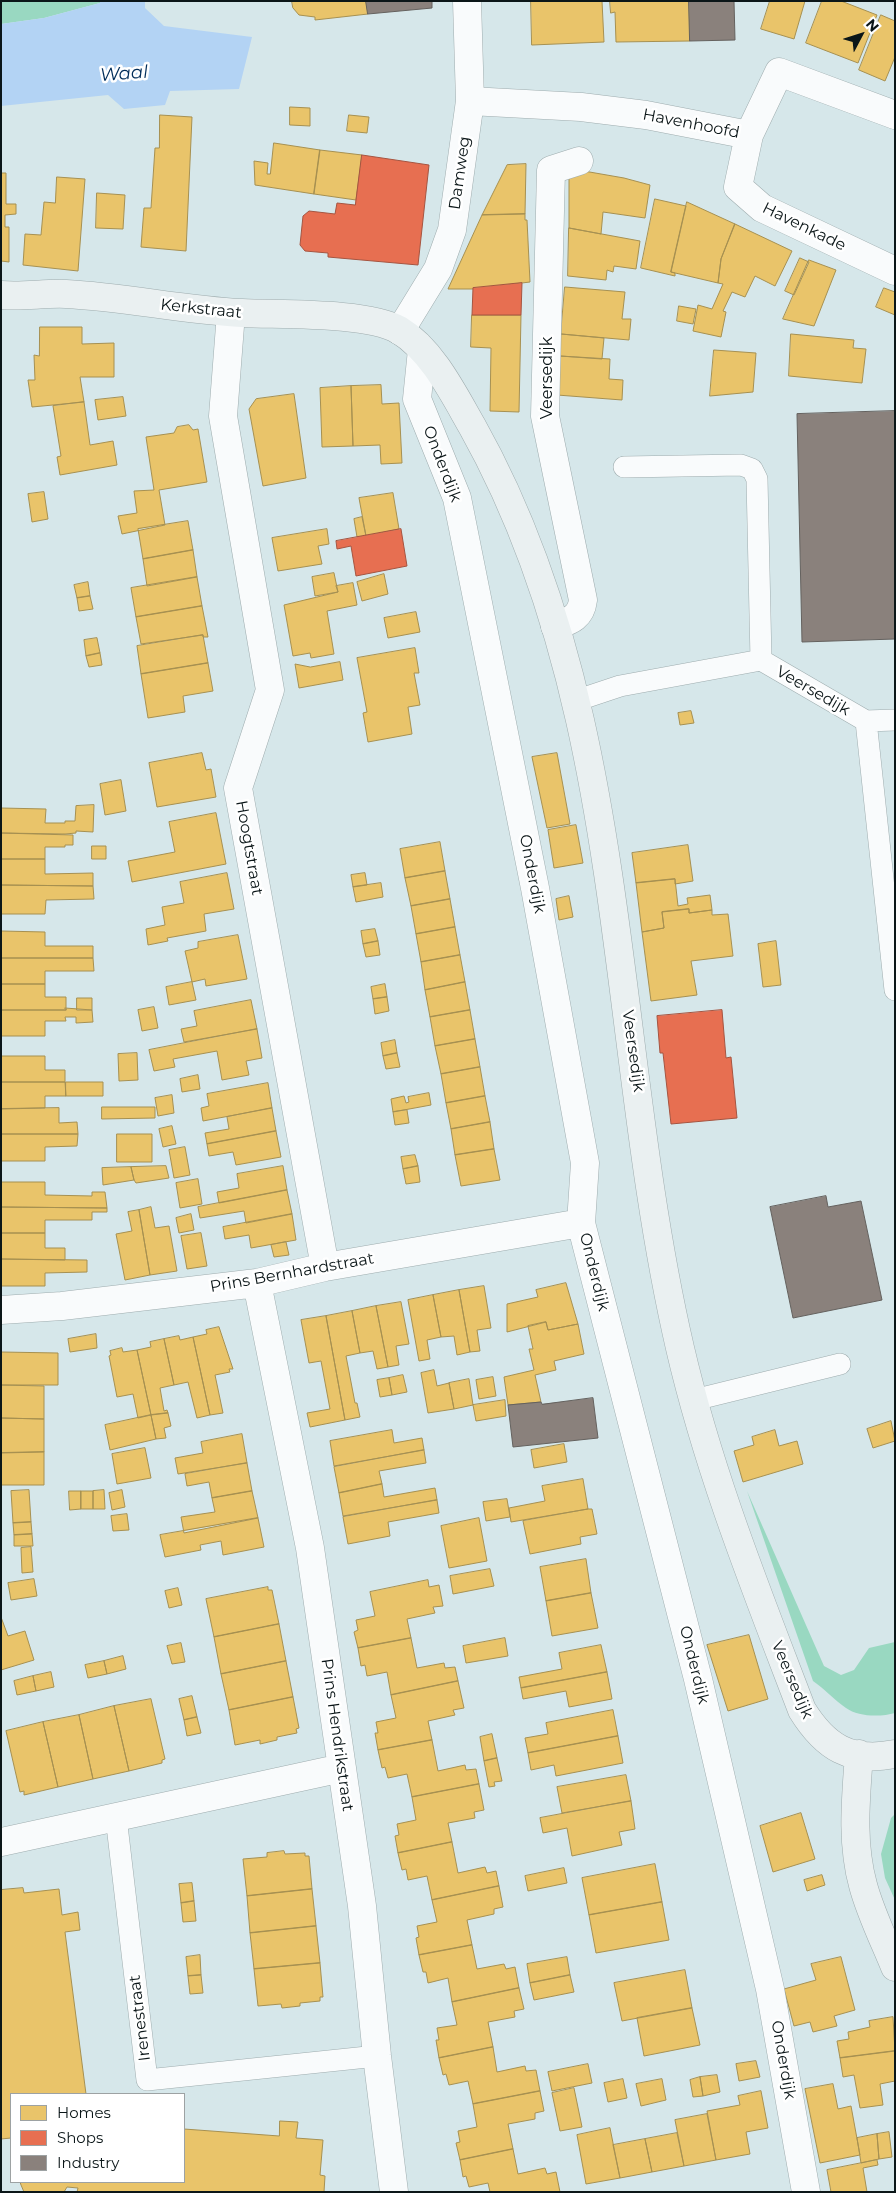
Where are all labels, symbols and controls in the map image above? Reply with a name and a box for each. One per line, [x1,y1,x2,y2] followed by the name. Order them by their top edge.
[836,10,886,60] north arrow
[862,15,883,35] text: N
[99,62,149,86] water label: Waal
[641,105,741,143] street label: Havenhoofd
[445,135,475,211] street label: Damweg
[759,199,849,255] street label: Havenkade
[159,295,243,323] street label: Kerkstraat
[537,337,557,419] street label: Veersedijk
[419,423,465,505] street label: Onderdijk
[772,662,854,720] street label: Veersedijk
[231,799,267,897] street label: Hoogtstraat
[515,833,549,915] street label: Onderdijk
[618,1009,648,1093] street label: Veersedijk
[575,1231,613,1313] street label: Onderdijk
[209,1249,375,1297] street label: Prins Bernhardstraat
[675,1624,713,1706] street label: Onderdijk
[767,1638,817,1722] street label: Veersedijk
[317,1657,357,1813] street label: Prins Hendrikstraat
[125,1974,155,2062] street label: Irenestraat
[767,2019,799,2101] street label: Onderdijk
[10,2093,185,2183] legend
[57,2103,111,2122] text: Homes
[57,2128,103,2147] text: Shops
[57,2153,119,2172] text: Industry

